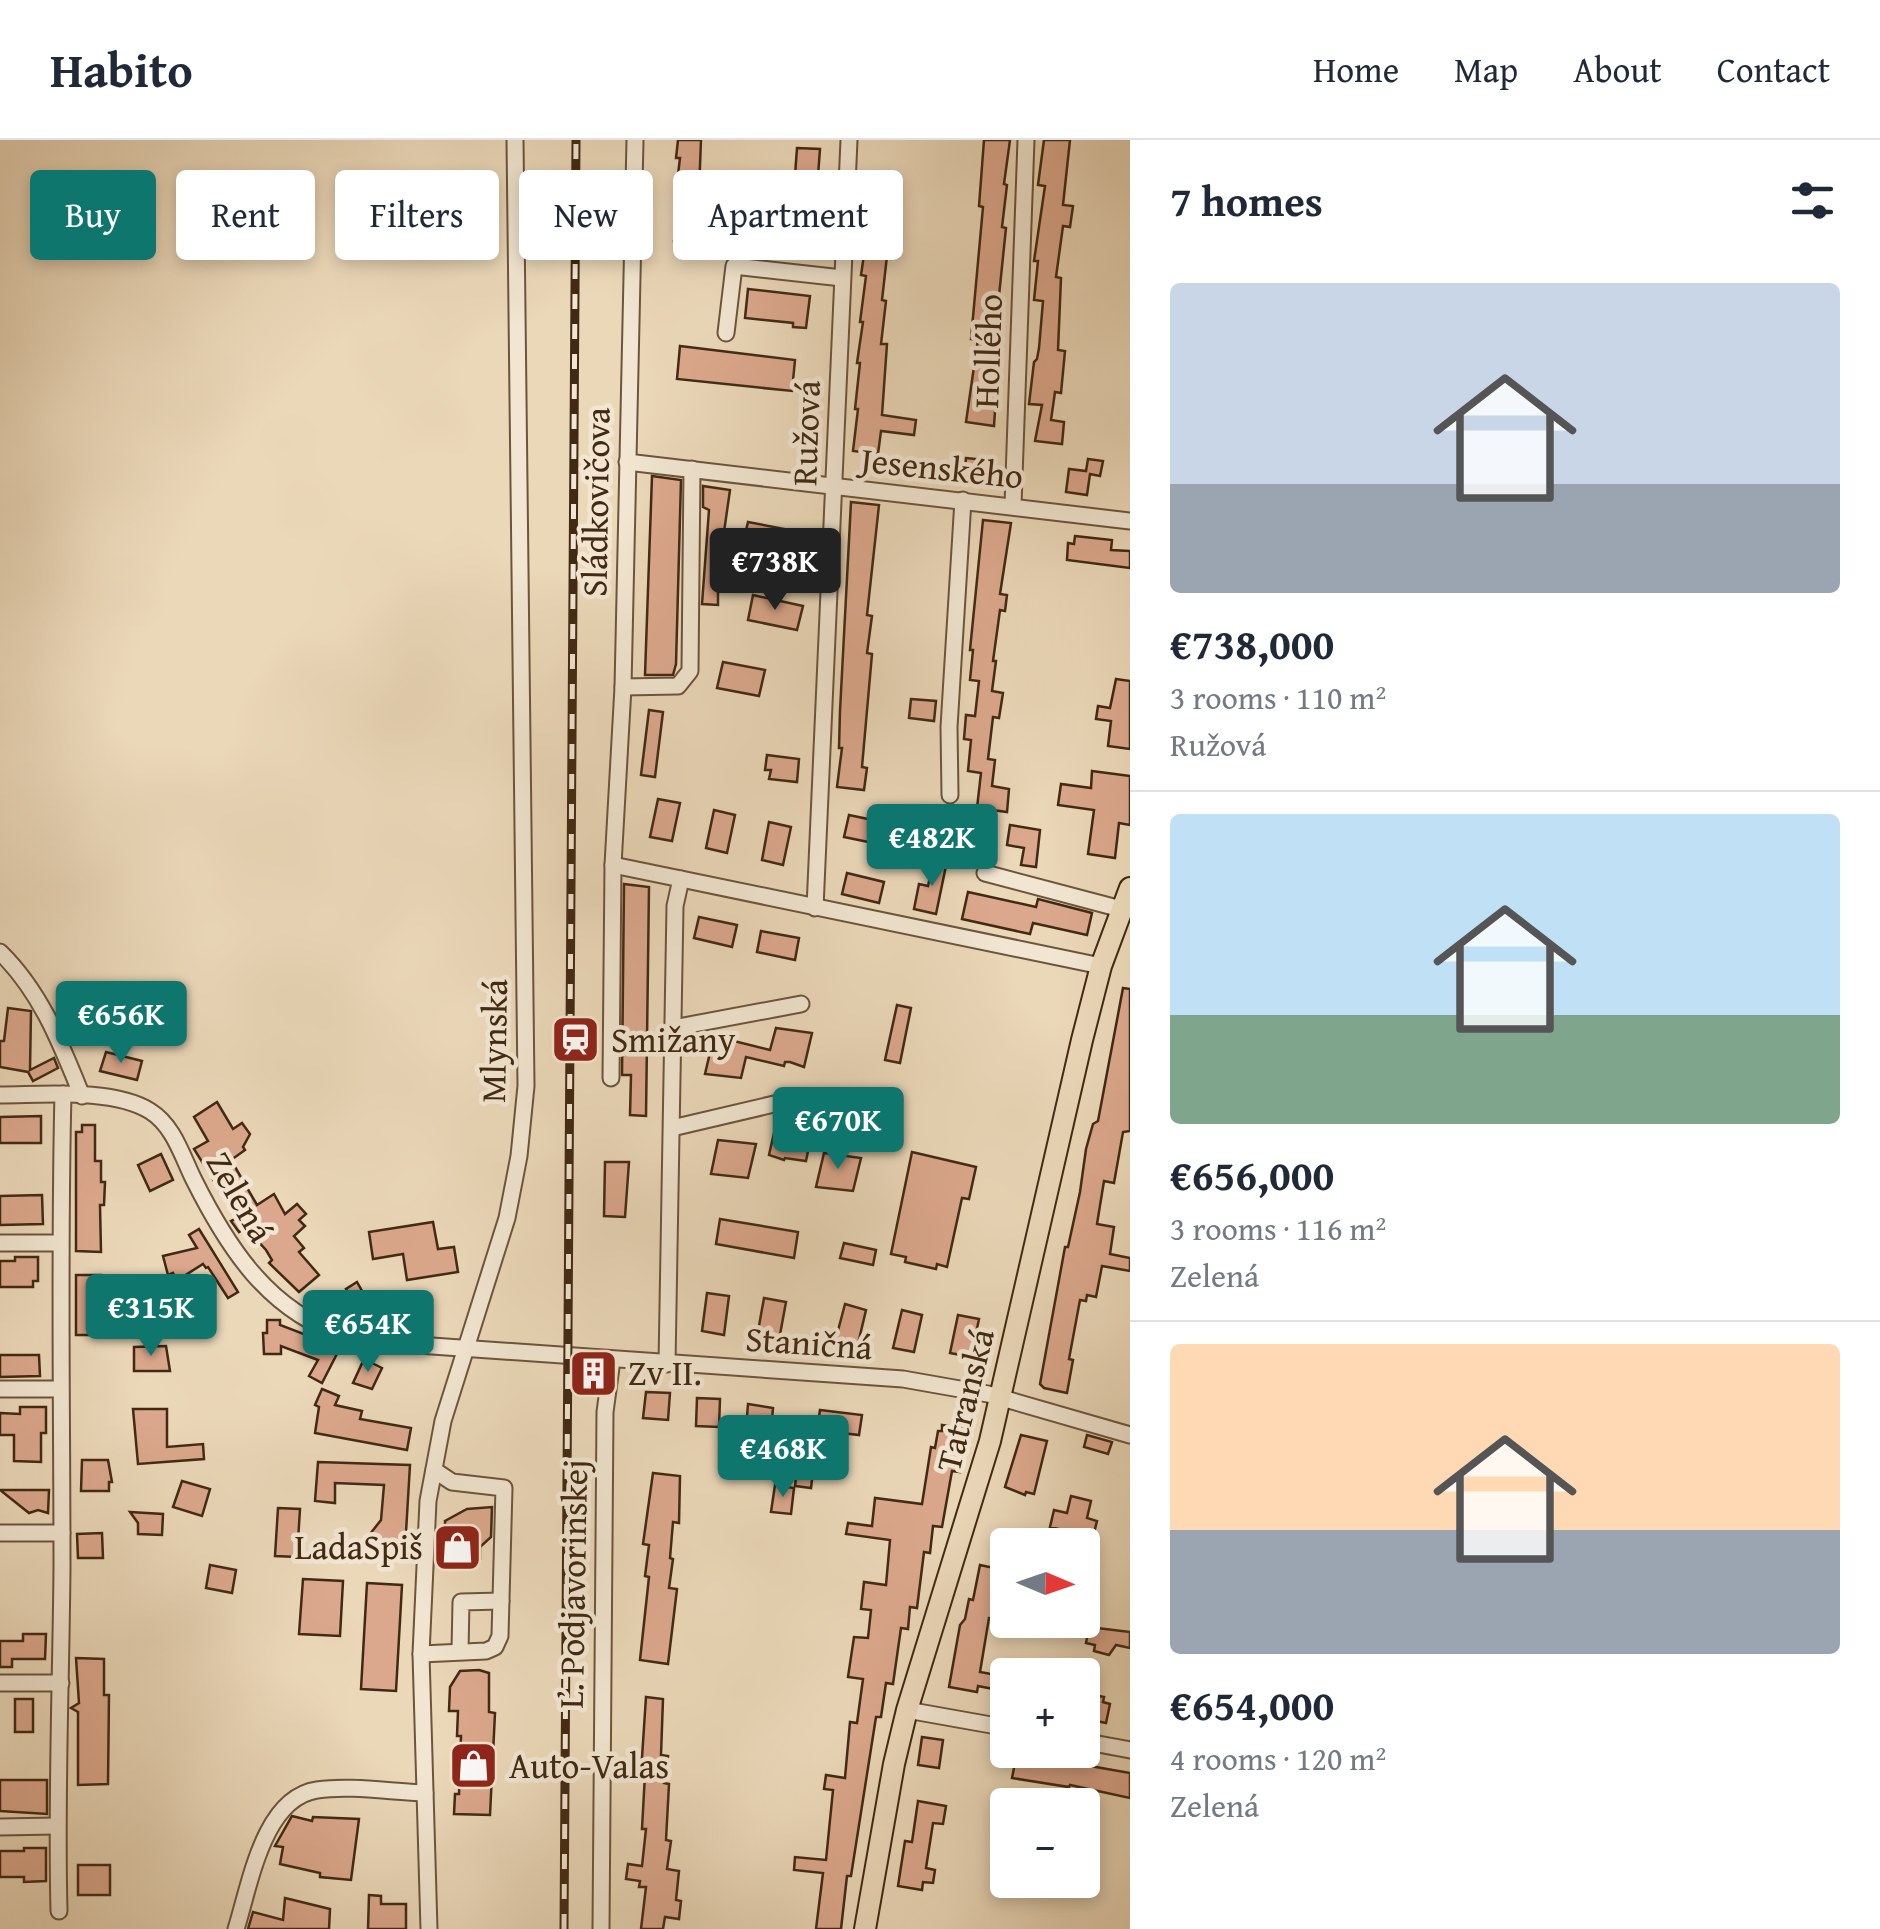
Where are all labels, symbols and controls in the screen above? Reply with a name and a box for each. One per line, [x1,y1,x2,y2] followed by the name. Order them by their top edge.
[50,34,193,105] text: Habito
[1313,44,1399,95] text: Home
[1454,44,1518,95] text: Map
[1573,44,1662,95] text: About
[1717,44,1830,95] text: Contact
[30,170,156,260] chip: Buy
[176,170,315,260] chip: Rent
[335,170,499,260] chip: Filters
[519,170,653,260] chip: New
[673,170,903,260] chip: Apartment
[1170,170,1323,231] text: 7 homes
[1785,173,1840,228] icon: filters
[960,293,1015,409] street label: Hollého
[1415,348,1595,528] icon: home
[778,379,833,487] street label: Ružová
[568,406,623,597] street label: Sládkovičova
[854,433,1026,501] street label: Jesenského
[705,528,845,613] pin: €738K
[732,537,818,584] text: €738K
[1170,613,1334,674] text: €738,000
[1170,674,1386,721] text: 3 rooms · 110 m²
[1170,721,1266,768] text: Ružová
[862,804,1002,889] pin: €482K
[889,813,975,860] text: €482K
[1415,879,1595,1059] icon: home
[467,978,520,1103] street label: Mlynská
[51,981,191,1066] pin: €656K
[78,990,164,1037] text: €656K
[550,1014,602,1066] station icon: Smižany
[611,1014,736,1065] place label: Smižany
[768,1087,908,1172] pin: €670K
[795,1096,881,1143] text: €670K
[194,1142,287,1252] street label: Zelená
[1170,1144,1334,1205] text: €656,000
[1170,1205,1386,1252] text: 3 rooms · 116 m²
[1170,1252,1259,1299] text: Zelená
[81,1274,221,1359] pin: €315K
[108,1283,194,1330] text: €315K
[298,1290,438,1375] pin: €654K
[325,1299,411,1346] text: €654K
[744,1313,875,1372] street label: Staničná
[922,1323,1007,1477] street label: Tatranská
[567,1347,619,1399] building icon: Zv II.
[628,1347,702,1398] place label: Zv II.
[1415,1409,1595,1589] icon: home
[713,1415,853,1500] pin: €468K
[740,1424,826,1471] text: €468K
[545,1459,600,1709] street label: Ľ. Podjavorinskej
[294,1521,423,1572] place label: LadaSpiš
[432,1521,484,1573] shop icon: LadaSpiš
[990,1528,1100,1638] north arrow
[990,1528,1100,1898] map controls
[990,1658,1100,1768] button: +
[1170,1674,1334,1735] text: €654,000
[1170,1735,1386,1782] text: 4 rooms · 120 m²
[448,1740,500,1792] shop icon: Auto-Valas
[509,1740,669,1791] place label: Auto-Valas
[1170,1782,1259,1829] text: Zelená
[990,1788,1100,1898] button: −

